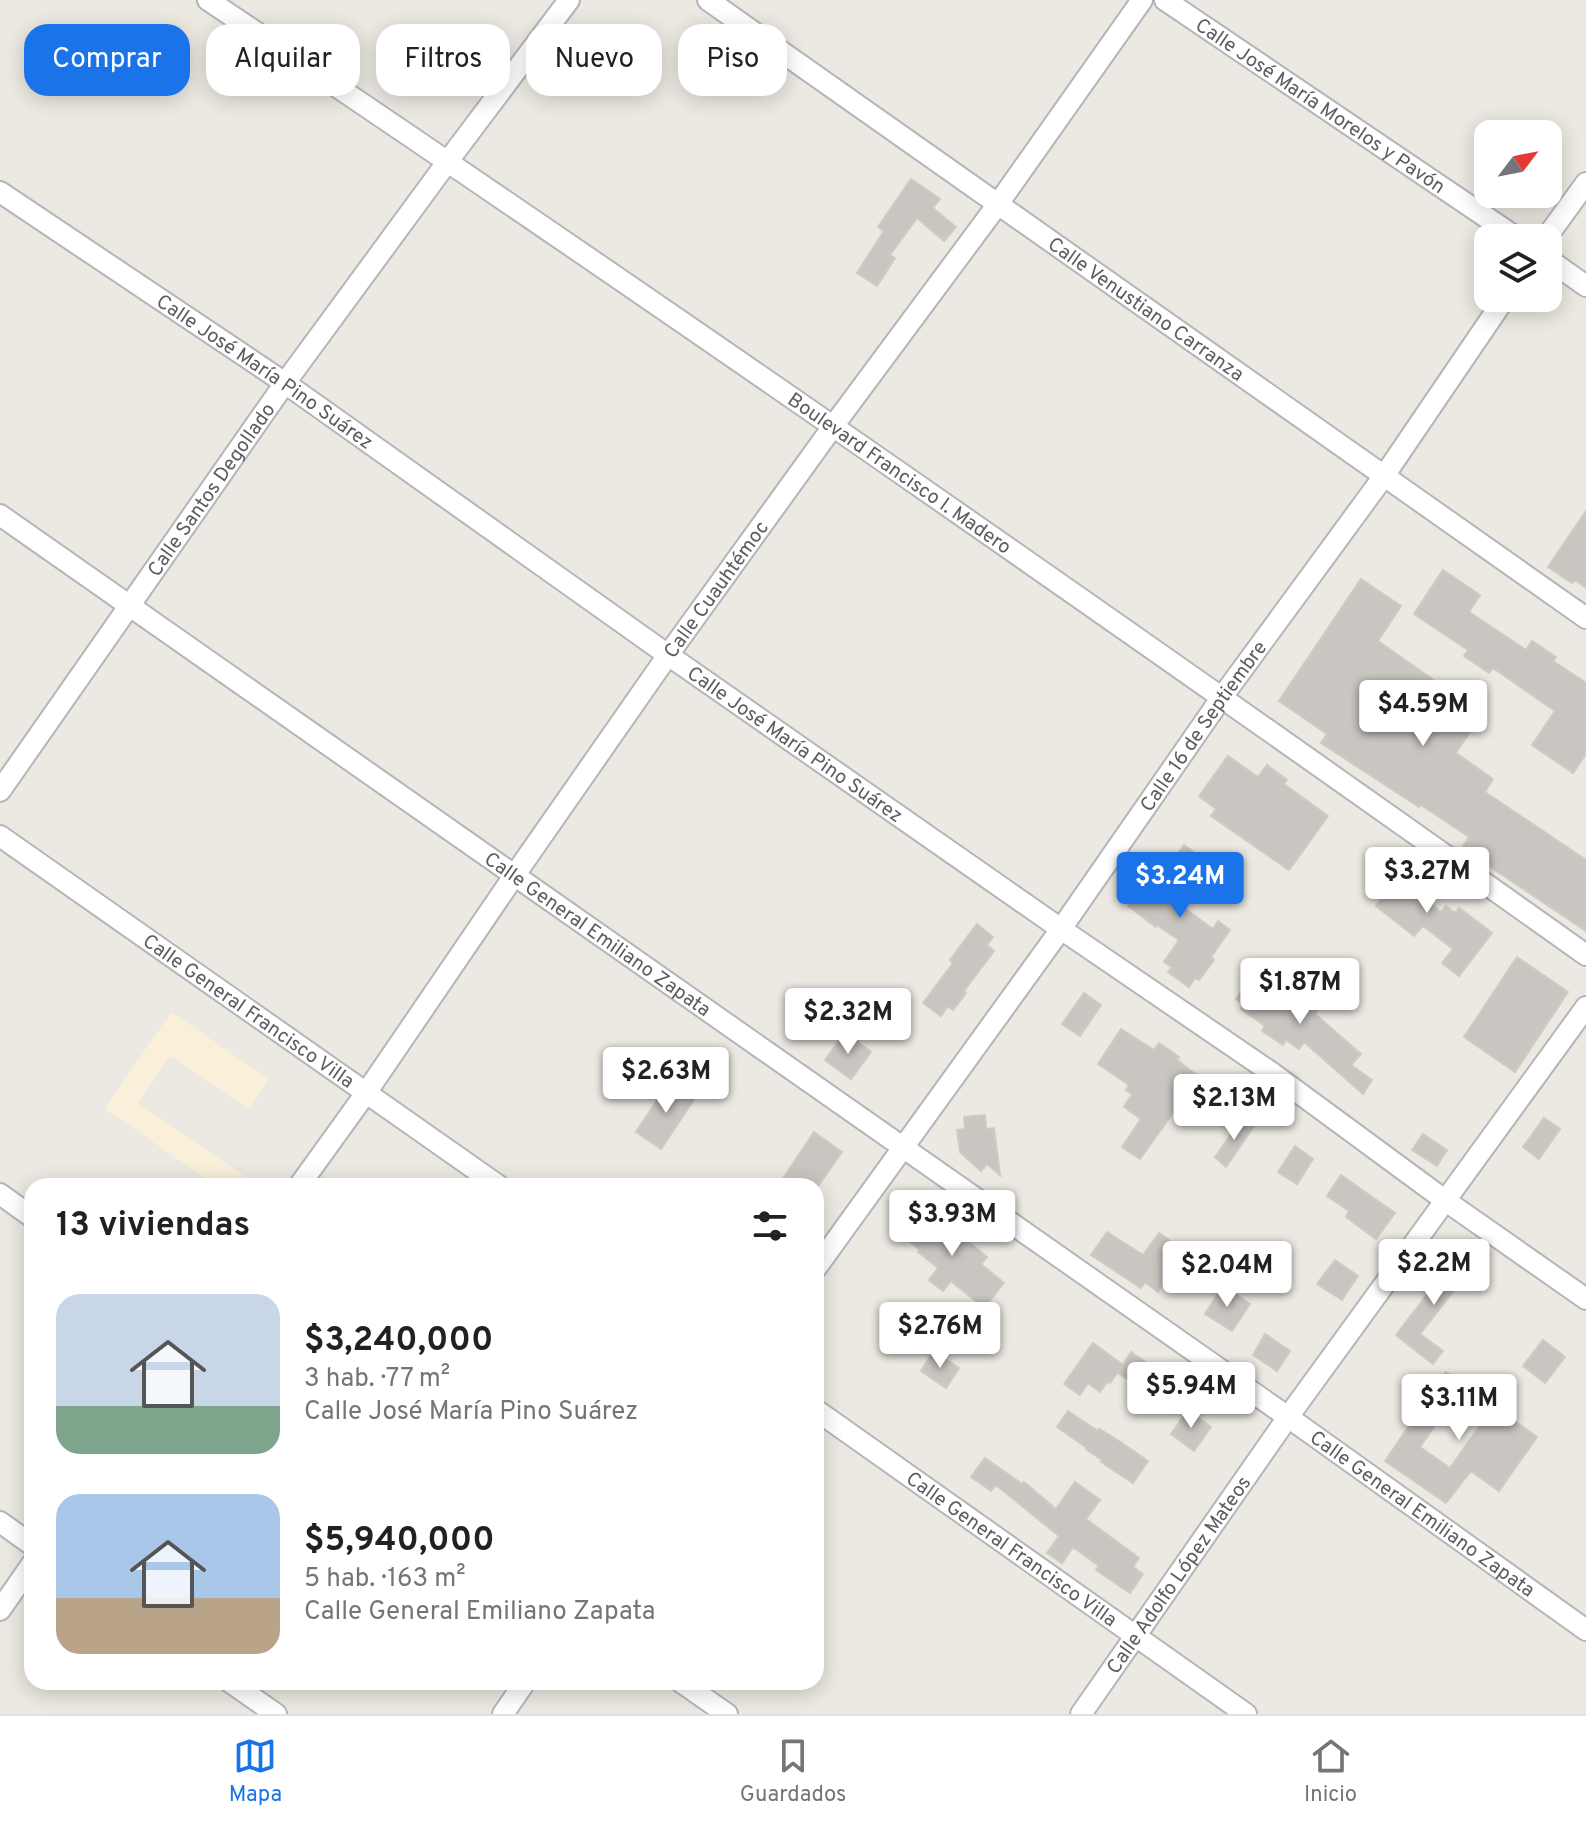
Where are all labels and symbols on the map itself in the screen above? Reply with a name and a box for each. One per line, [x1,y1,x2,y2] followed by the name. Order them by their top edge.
[1190,13,1450,201] street label: Calle José María Morelos y Pavón
[1474,120,1562,208] north arrow
[1042,232,1249,388] street label: Calle Venustiano Carranza
[151,289,377,456] street label: Calle José María Pino Suárez
[782,388,1016,561] street label: Boulevard Francisco I. Madero
[143,398,282,582] street label: Calle Santos Degollado
[659,516,776,664] street label: Calle Cuauhtémoc
[1135,636,1274,818] street label: Calle 16 de Septiembre
[681,661,907,830] street label: Calle José María Pino Suárez
[1358,680,1488,748] pin: $4.59M
[479,847,715,1024] street label: Calle General Emiliano Zapata
[1362,847,1492,915] pin: $3.27M
[1115,852,1245,920] pin: $3.24M
[137,929,359,1095] street label: Calle General Francisco Villa
[1235,958,1365,1026] pin: $1.87M
[783,988,913,1056] pin: $2.32M
[601,1047,731,1115] pin: $2.63M
[1169,1074,1299,1142] pin: $2.13M
[887,1190,1017,1258] pin: $3.93M
[1378,1239,1490,1307] pin: $2.2M
[1162,1241,1292,1309] pin: $2.04M
[875,1302,1005,1370] pin: $2.76M
[1126,1362,1256,1430] pin: $5.94M
[1394,1374,1524,1442] pin: $3.11M
[1304,1426,1539,1604] street label: Calle General Emiliano Zapata
[900,1467,1122,1634] street label: Calle General Francisco Villa
[1102,1472,1258,1680] street label: Calle Adolfo López Mateos

